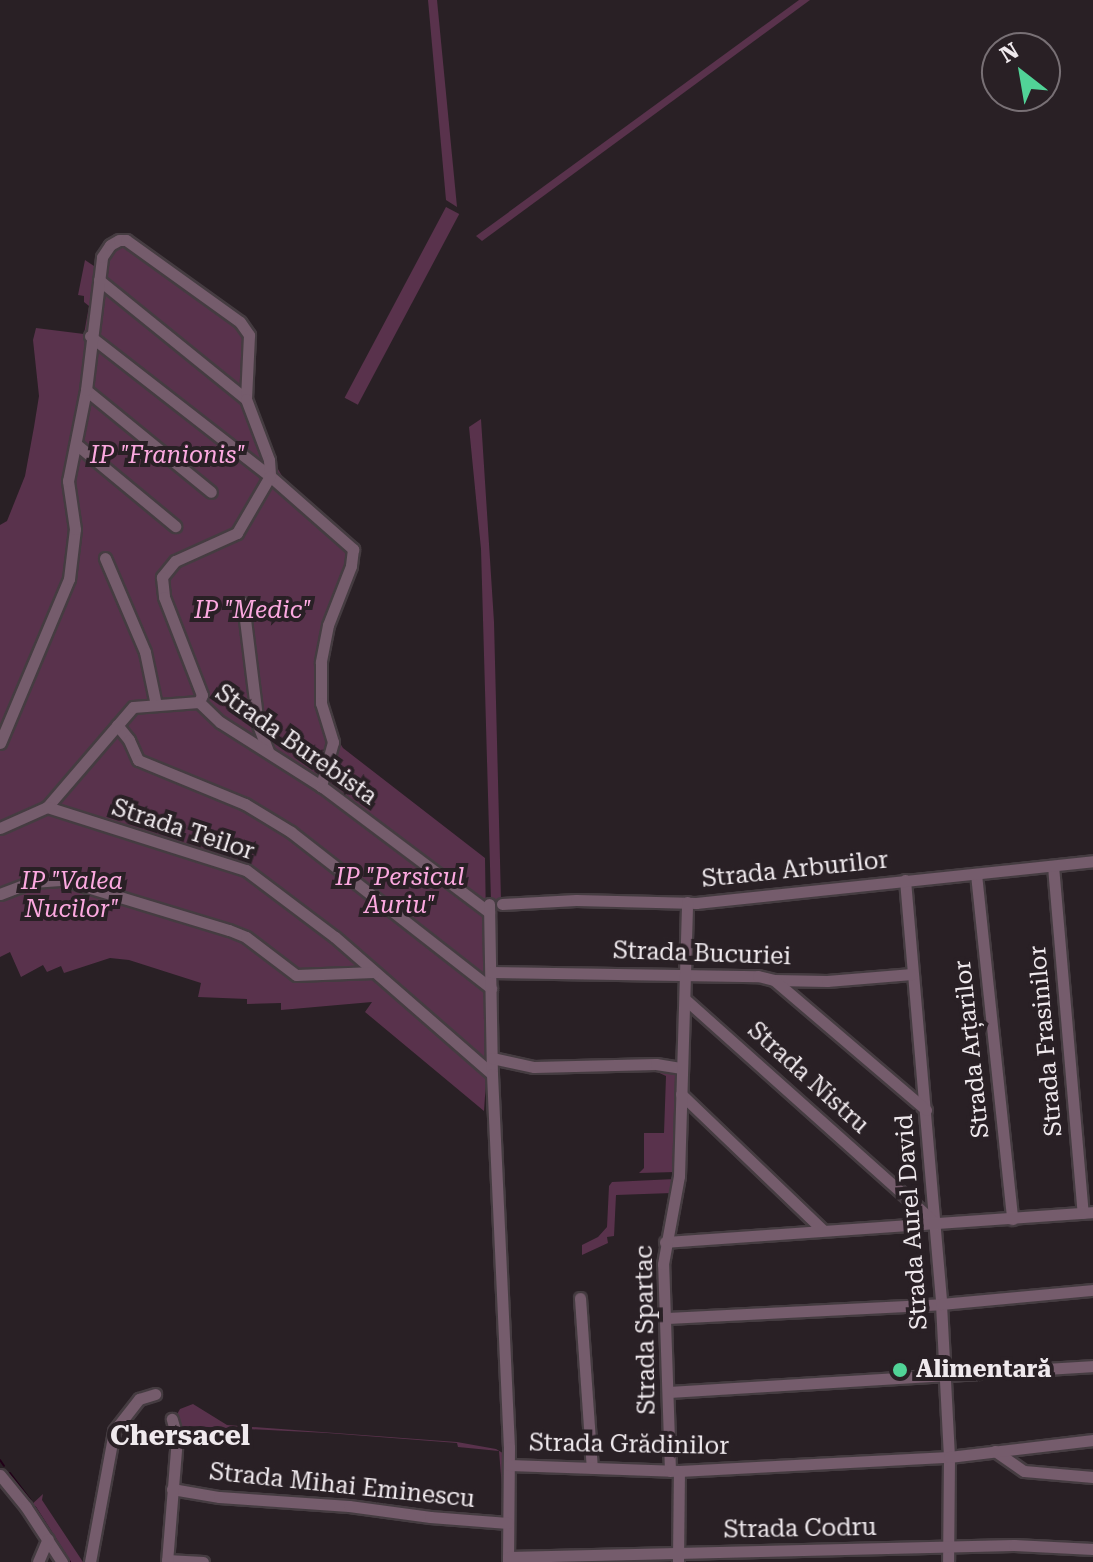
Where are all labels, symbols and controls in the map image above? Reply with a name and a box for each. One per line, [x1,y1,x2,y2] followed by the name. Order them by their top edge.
[981,32,1061,112] north arrow
[996,38,1023,68] text: N
[90,442,246,470] park label: IP "Franionis"
[194,597,312,625] park label: IP "Medic"
[210,679,382,811] street label: Strada Burebista
[108,793,258,867] street label: Strada Teilor
[700,846,890,894] street label: Strada Arburilor
[336,864,464,920] park label: IP "Persicul Auriu"
[21,868,123,924] park label: IP "Valea Nucilor"
[612,936,792,972] street label: Strada Bucuriei
[1023,944,1069,1138] street label: Strada Frasinilor
[948,959,996,1139] street label: Strada Arțarilor
[742,1016,874,1140] street label: Strada Nistru
[890,1113,934,1331] street label: Strada Aurel David
[630,1245,662,1415] street label: Strada Spartac
[916,1356,1051,1384] place label: Alimentară
[891,1361,909,1379] marker: Alimentară
[110,1419,250,1453] district label: Chersacel
[529,1429,729,1461] street label: Strada Grădinilor
[208,1458,476,1514] street label: Strada Mihai Eminescu
[723,1513,877,1545] street label: Strada Codru

